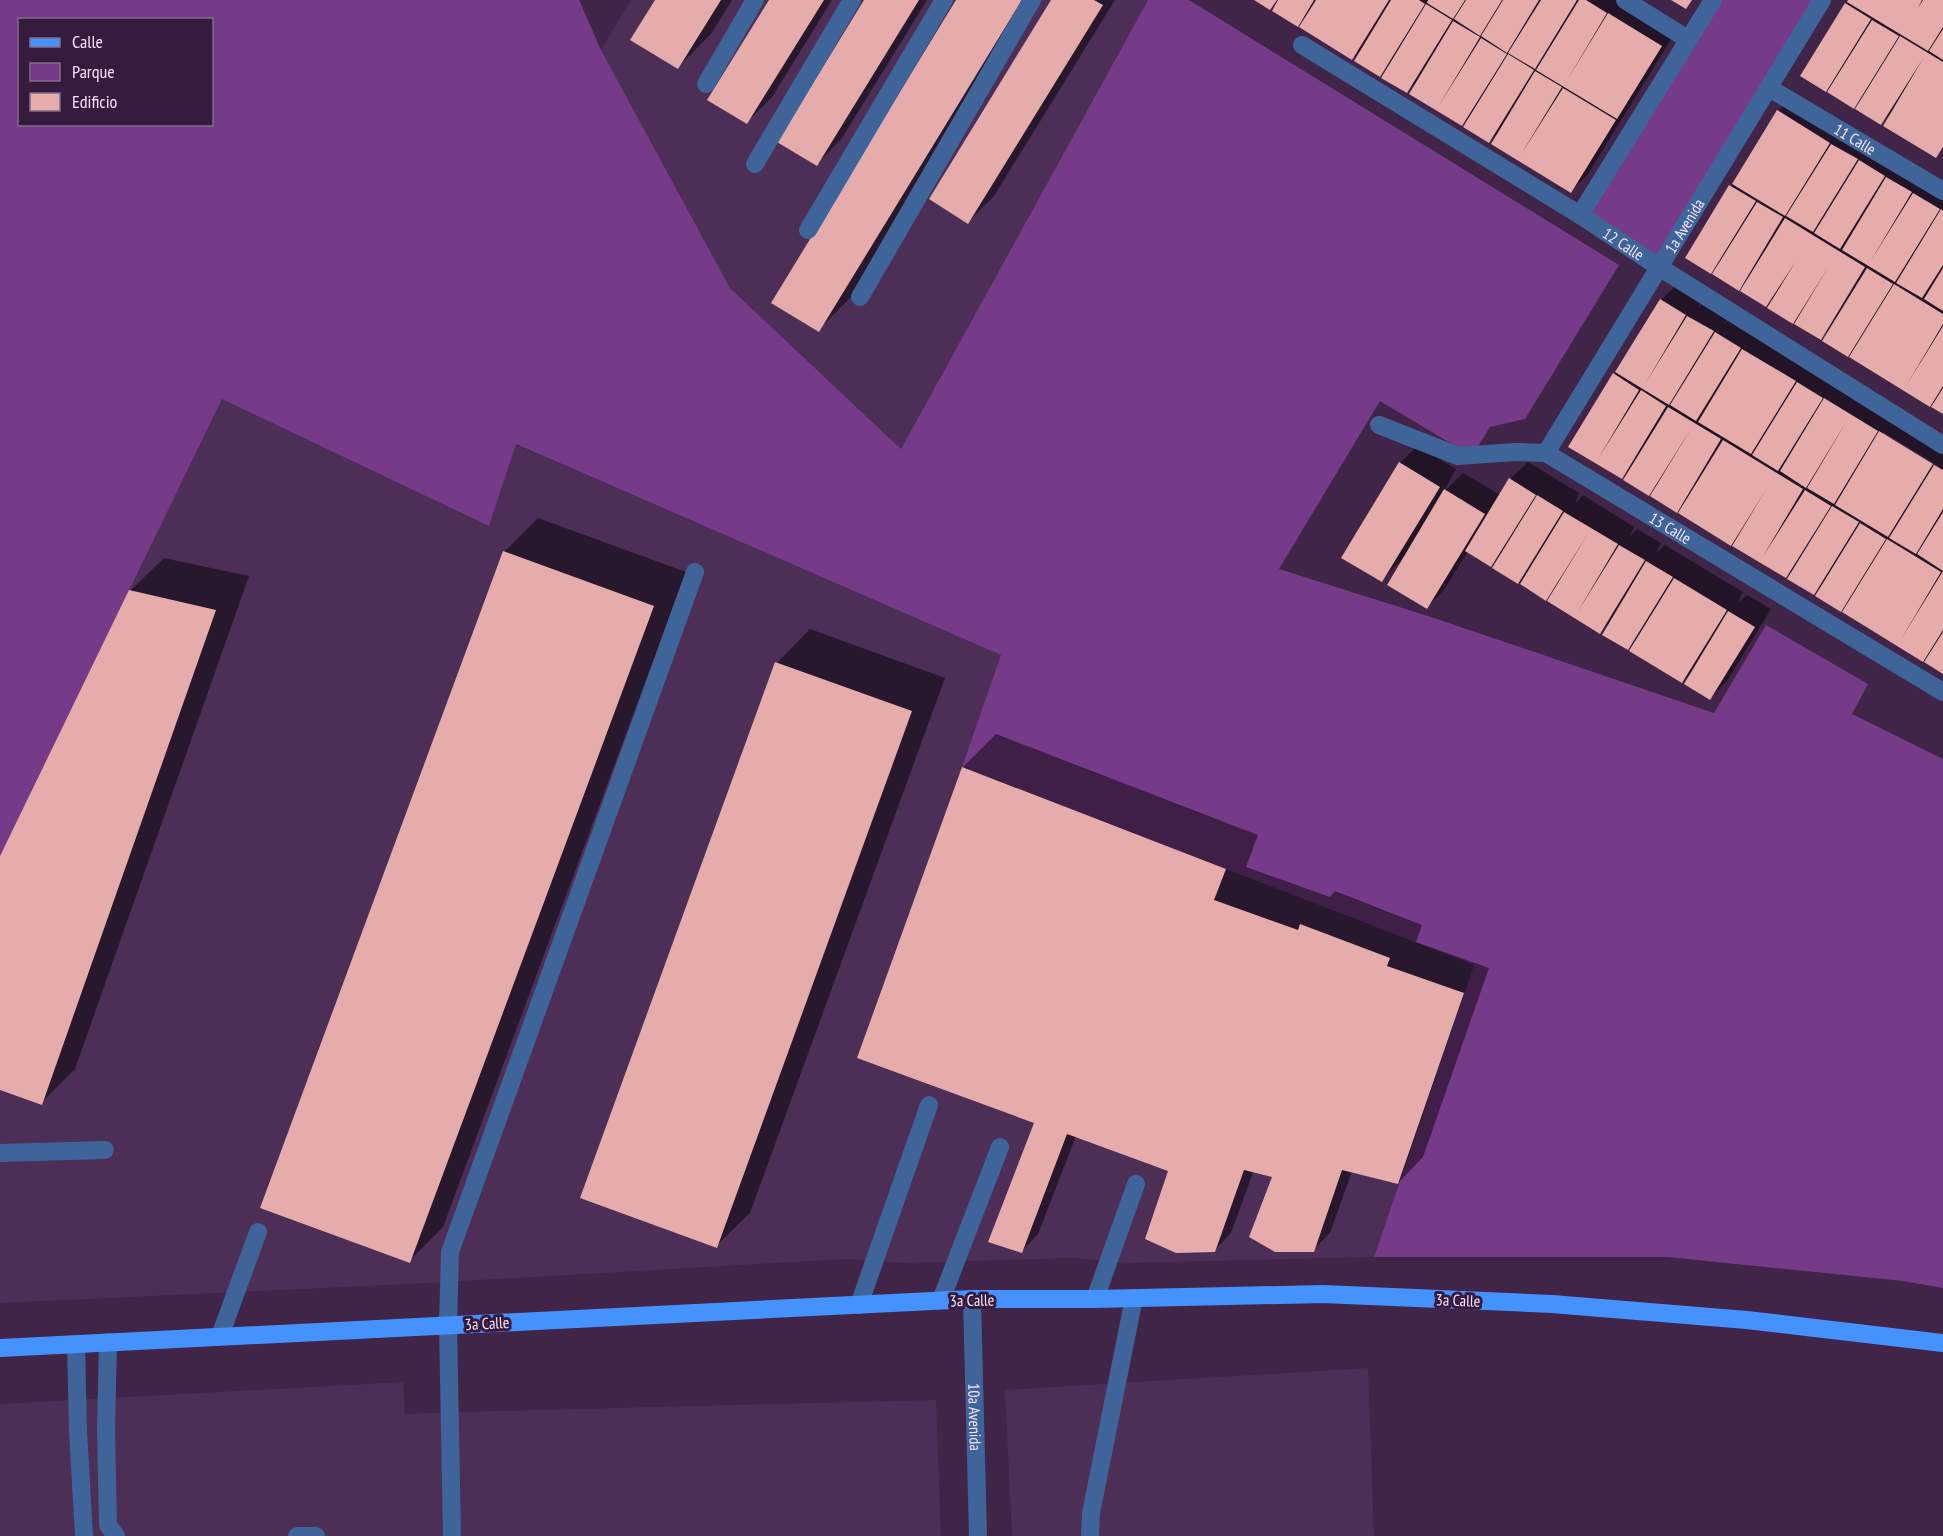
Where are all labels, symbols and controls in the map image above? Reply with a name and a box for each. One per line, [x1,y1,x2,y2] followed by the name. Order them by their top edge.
[18,18,213,126] legend
[72,30,103,53] text: Calle
[72,60,115,83] text: Parque
[72,90,118,113] text: Edificio
[1830,119,1880,159] street label: 11 Calle
[1660,195,1709,257] street label: 1a Avenida
[1599,223,1648,265] street label: 12 Calle
[1646,507,1695,548] street label: 13 Calle
[1435,1289,1481,1311] street label: 3a Calle
[950,1290,994,1310] street label: 3a Calle
[464,1312,510,1334] street label: 3a Calle
[964,1383,986,1451] street label: 10a Avenida

